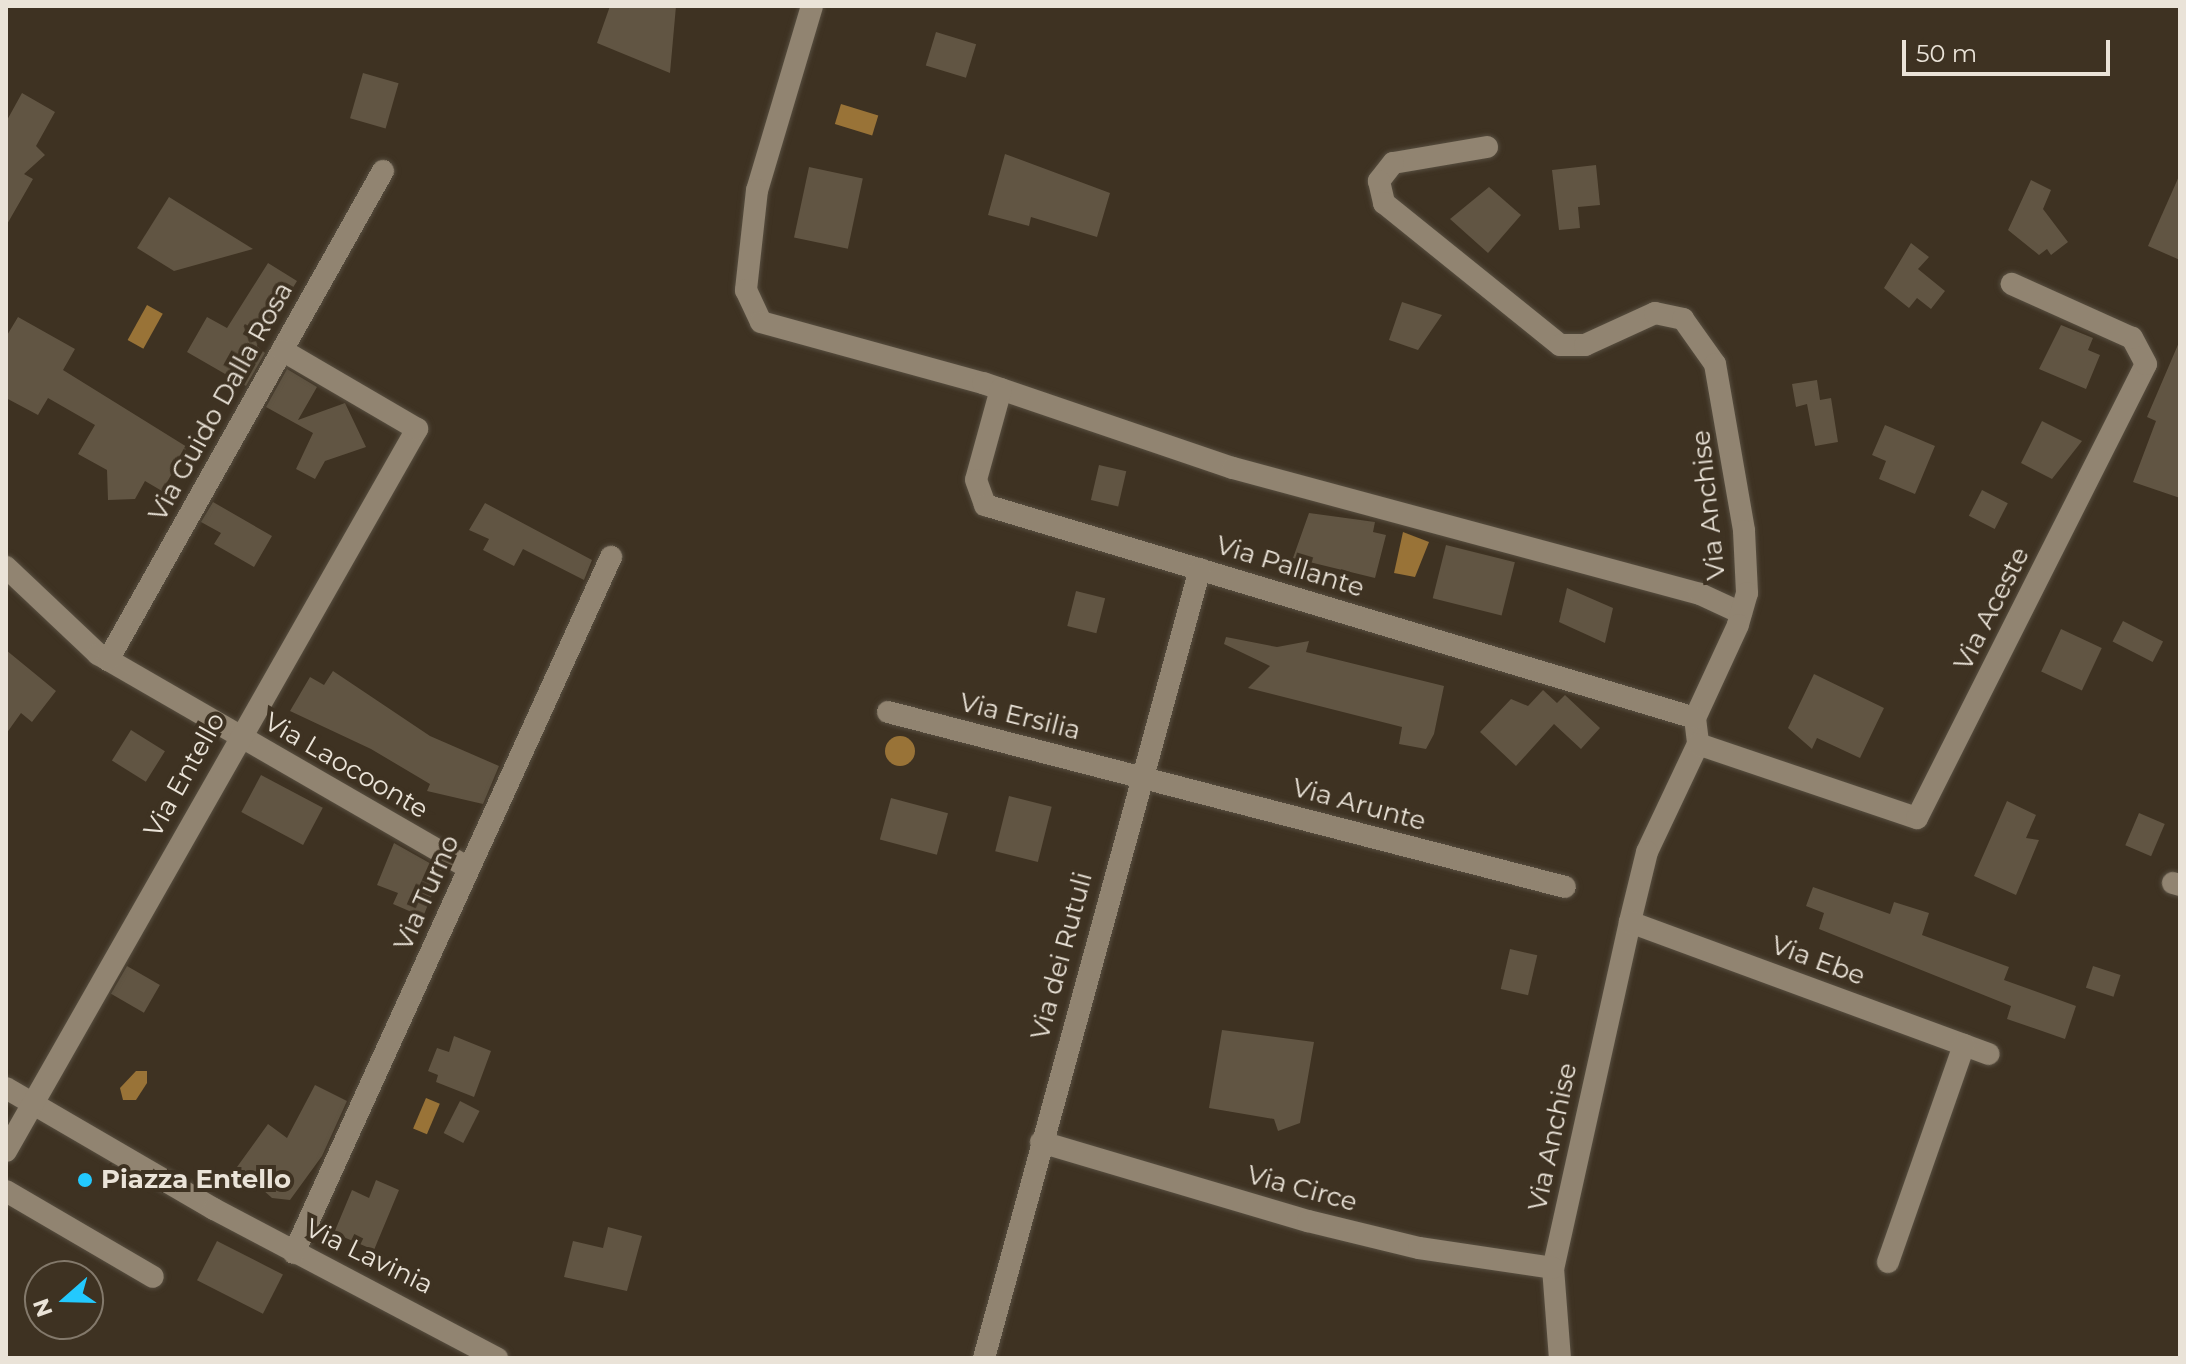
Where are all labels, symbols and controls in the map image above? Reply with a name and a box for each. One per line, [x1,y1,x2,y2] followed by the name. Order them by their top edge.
[1906,24,2114,74] scale bar
[1916,39,1977,68] text: 50 m
[142,277,300,527] street label: Via Guido Dalla Rosa
[1686,429,1732,581] street label: Via Anchise
[1212,530,1368,604] street label: Via Pallante
[1948,542,2036,676] street label: Via Aceste
[956,687,1084,747] street label: Via Ersilia
[258,706,434,826] street label: Via Laocoonte
[138,707,232,843] street label: Via Entello
[1289,772,1429,838] street label: Via Arunte
[388,830,466,956] street label: Via Turno
[1025,869,1099,1043] street label: Via dei Rutuli
[1767,930,1869,992] street label: Via Ebe
[1522,1060,1584,1214] street label: Via Anchise
[1244,1159,1360,1219] street label: Via Circe
[101,1164,291,1196] place label: Piazza Entello
[76,1171,94,1189] marker: Piazza Entello
[300,1213,438,1301] street label: Via Lavinia
[24,1260,104,1340] north arrow
[27,1295,59,1321] text: N

